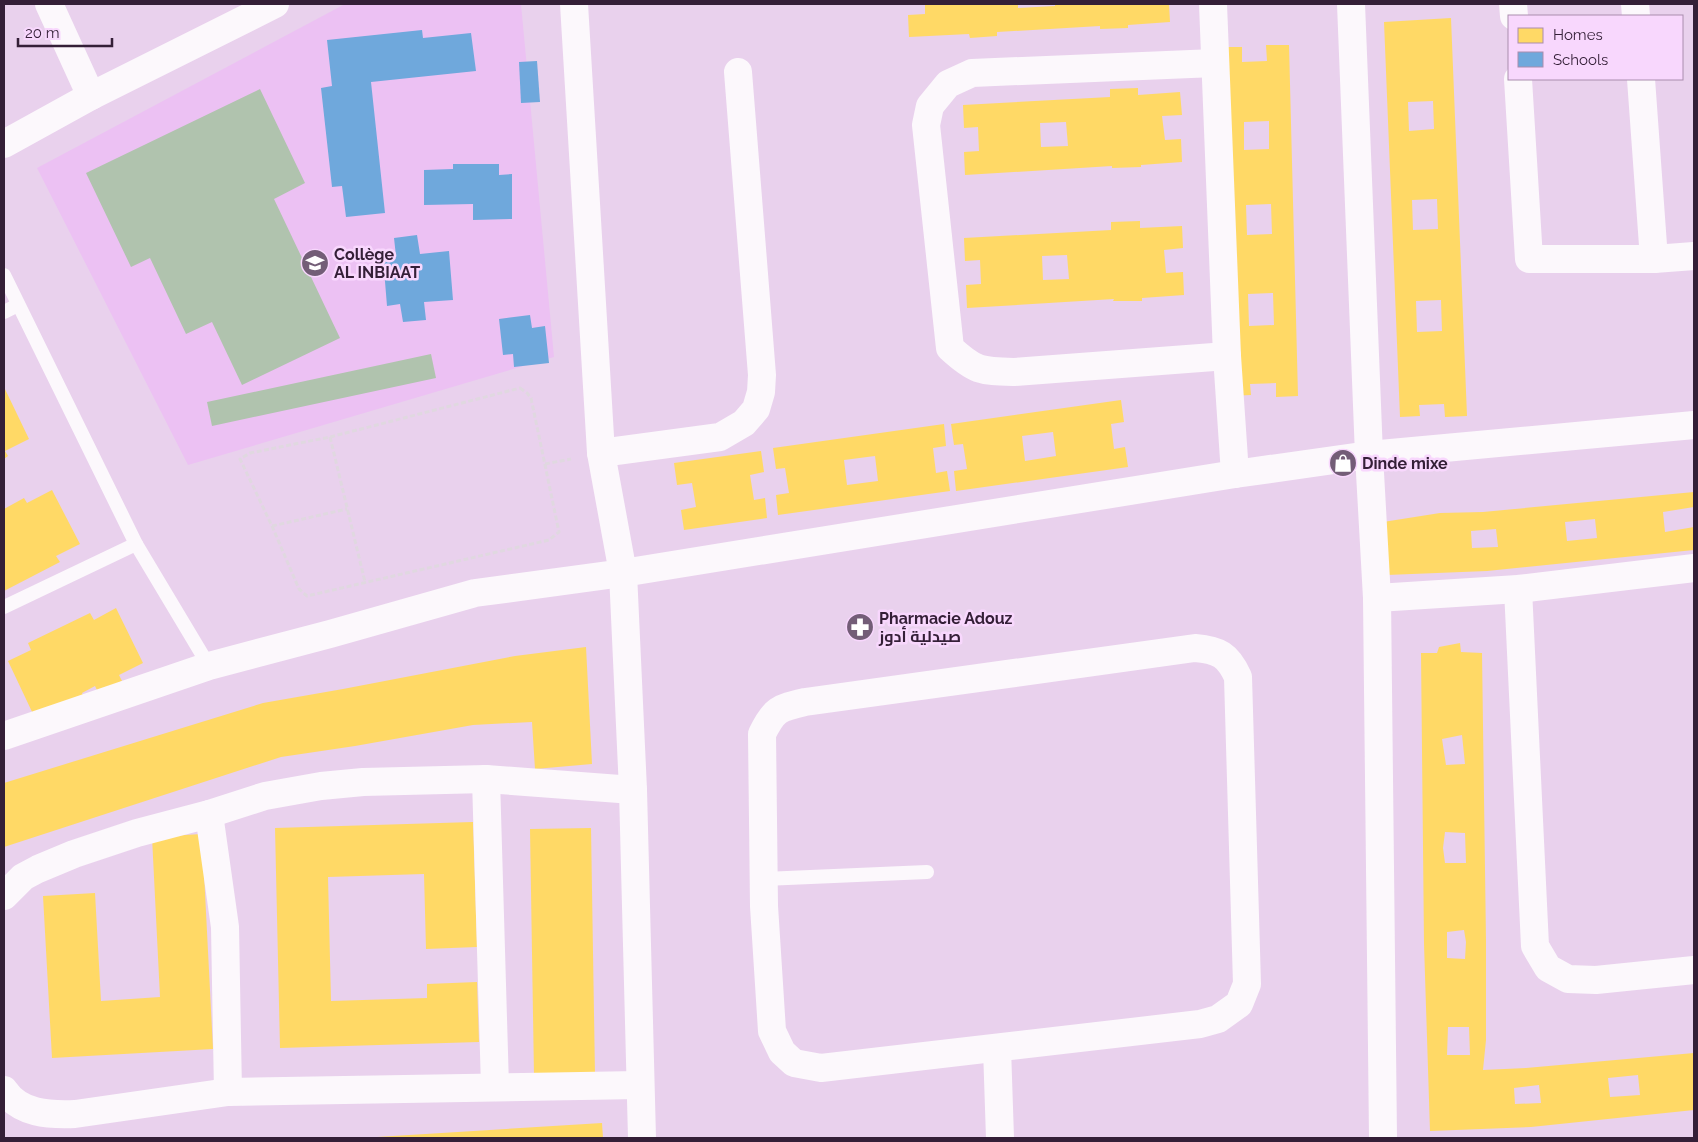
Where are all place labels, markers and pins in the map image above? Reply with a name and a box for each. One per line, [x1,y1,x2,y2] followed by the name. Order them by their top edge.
[334,245,420,282] place label: Collège AL INBIAAT
[300,248,330,278] school or university icon: Collège AL INBIAAT
[1328,448,1358,478] shop icon: Dinde mixe
[1362,454,1448,473] place label: Dinde mixe
[878,609,1013,646] place label: Pharmacie Adouz صيدلية أدوز
[845,612,875,642] pharmacy icon: Pharmacie Adouz صيدلية أدوز

